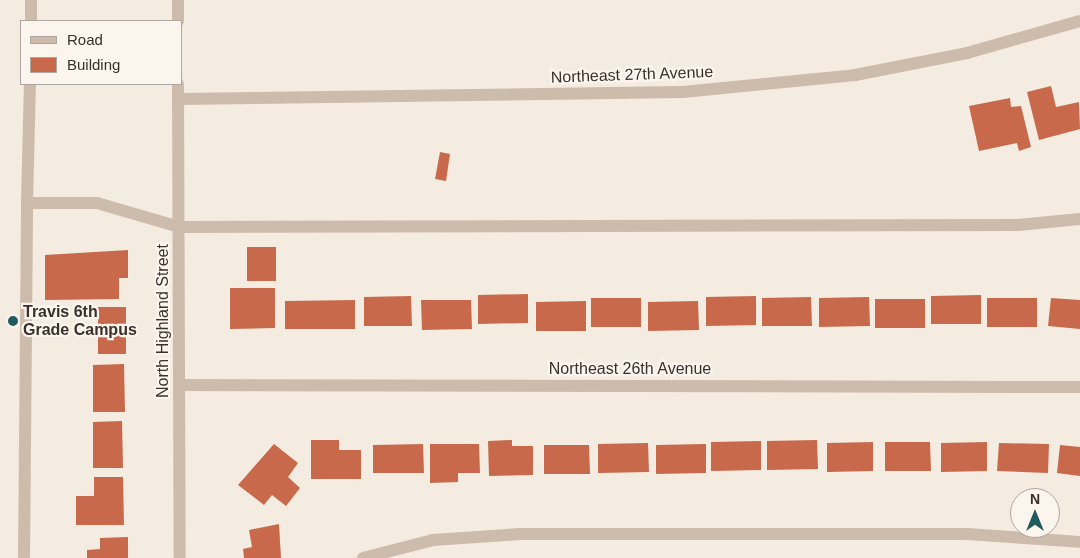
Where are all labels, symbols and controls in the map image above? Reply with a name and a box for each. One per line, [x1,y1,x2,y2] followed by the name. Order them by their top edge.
[20,20,182,85] legend
[67,31,103,48] text: Road
[67,56,120,73] text: Building
[550,63,714,87] street label: Northeast 27th Avenue
[153,244,173,398] street label: North Highland Street
[23,302,137,340] place label: Travis 6th Grade Campus
[7,315,19,327] marker: Travis 6th Grade Campus
[548,359,712,379] street label: Northeast 26th Avenue
[1010,488,1060,538] north arrow
[1030,491,1040,507] text: N

